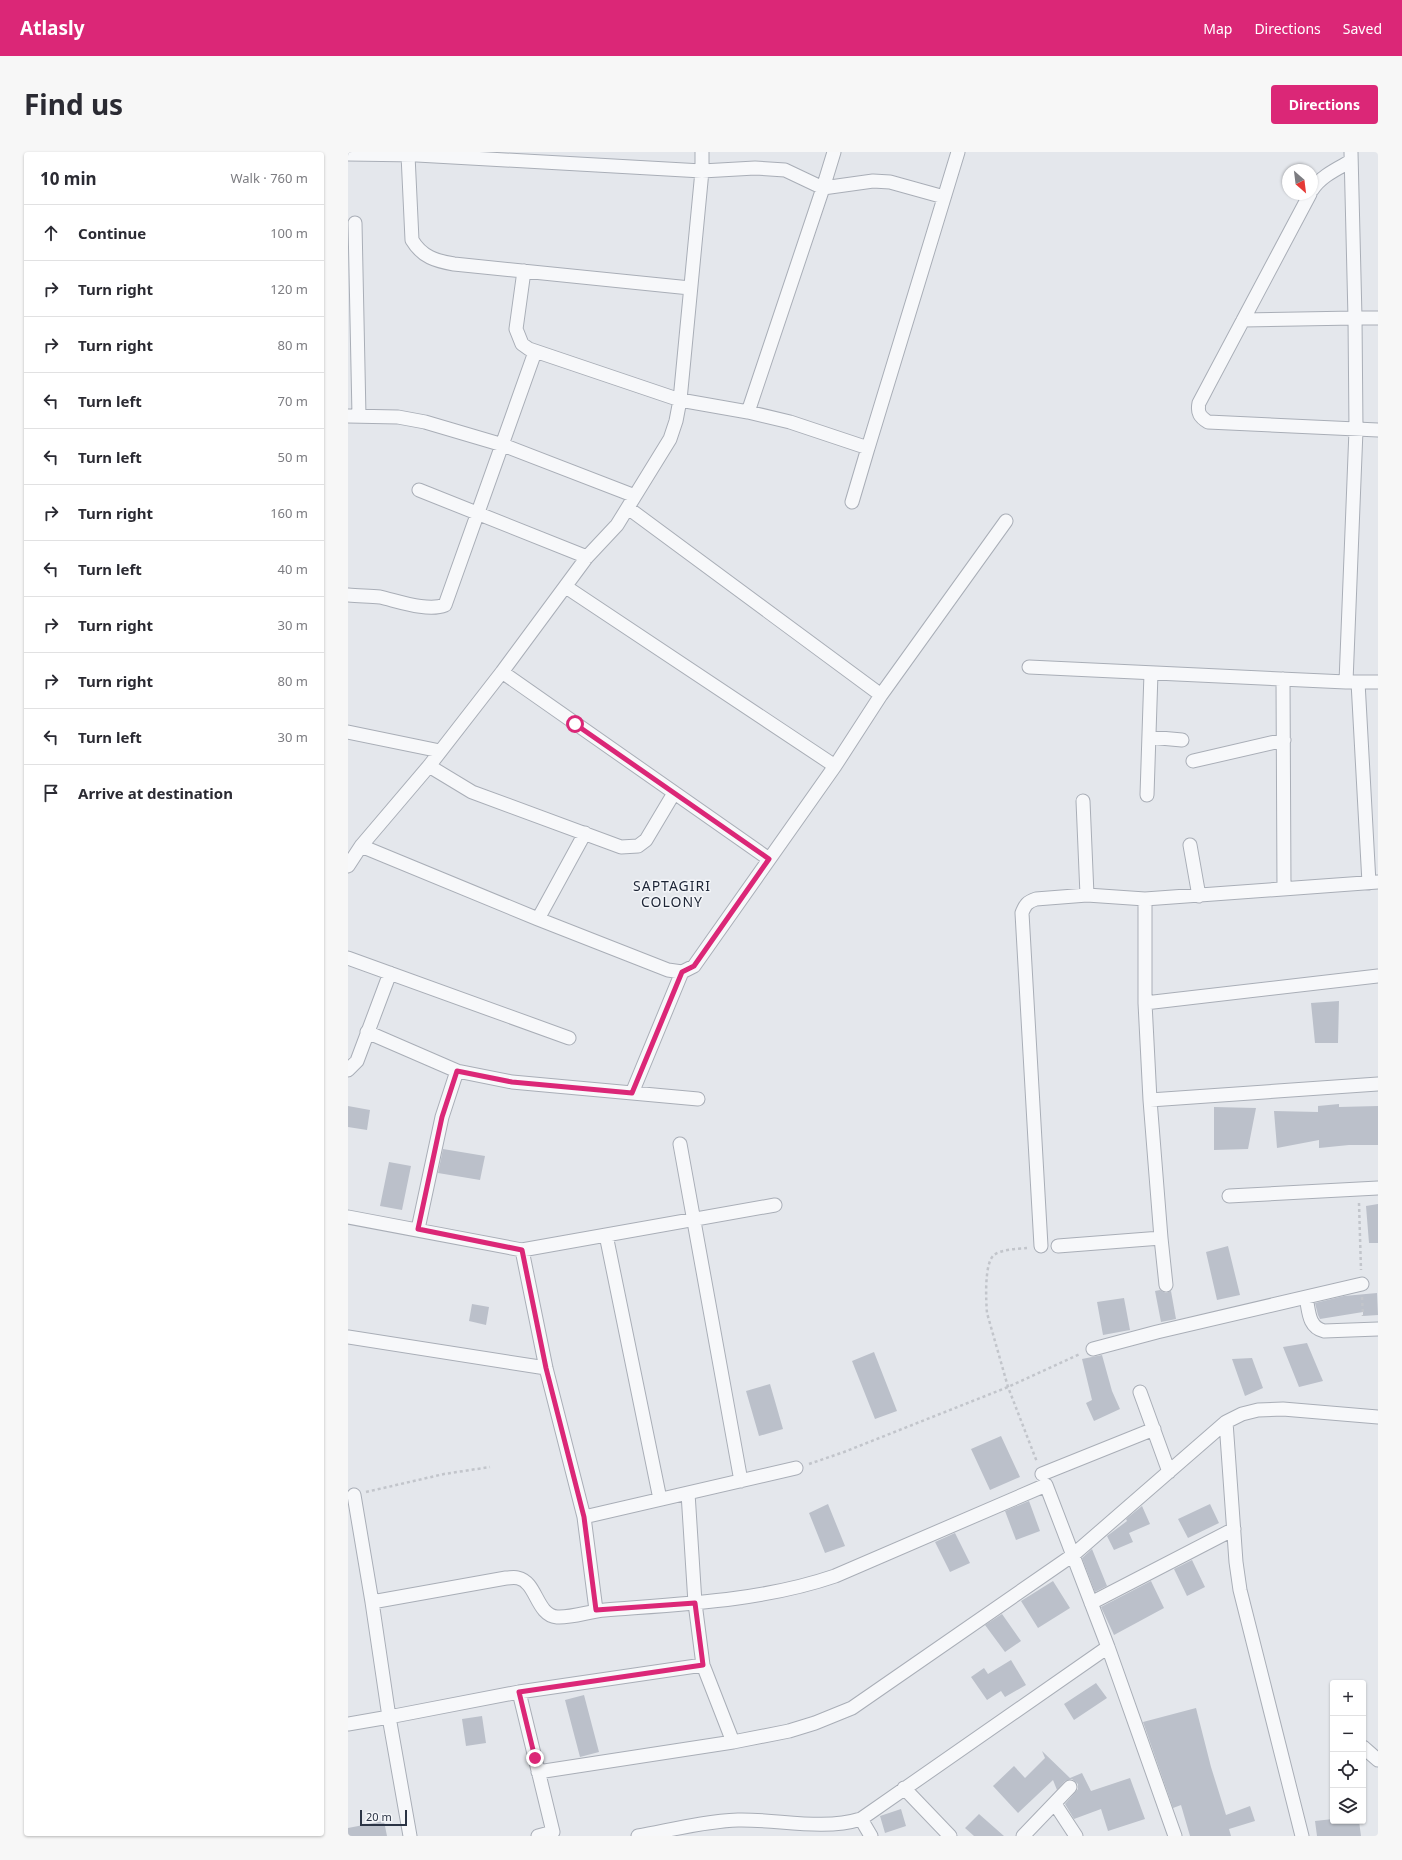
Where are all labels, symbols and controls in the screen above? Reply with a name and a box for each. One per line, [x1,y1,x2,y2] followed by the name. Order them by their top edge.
[20,15,85,41] text: Atlasly
[1203,19,1232,38] text: Map
[1254,19,1321,38] text: Directions
[1343,19,1382,38] text: Saved
[24,85,123,123] text: Find us
[1271,85,1378,124] button: Directions
[1282,164,1318,200] north arrow
[40,167,97,190] text: 10 min
[230,169,308,187] text: Walk · 760 m
[40,222,62,244] icon: ahead
[78,223,146,243] text: Continue
[270,224,308,242] text: 100 m
[40,278,62,300] icon: right
[78,279,153,299] text: Turn right
[270,280,308,298] text: 120 m
[40,334,62,356] icon: right
[78,335,153,355] text: Turn right
[278,336,308,354] text: 80 m
[40,390,62,412] icon: left
[78,391,142,411] text: Turn left
[278,392,308,410] text: 70 m
[40,446,62,468] icon: left
[78,447,142,467] text: Turn left
[278,448,308,466] text: 50 m
[40,502,62,524] icon: right
[78,503,153,523] text: Turn right
[270,504,308,522] text: 160 m
[40,558,62,580] icon: left
[78,559,142,579] text: Turn left
[278,560,308,578] text: 40 m
[40,614,62,636] icon: right
[78,615,153,635] text: Turn right
[278,616,308,634] text: 30 m
[40,670,62,692] icon: right
[78,671,153,691] text: Turn right
[278,672,308,690] text: 80 m
[566,715,584,733] route start
[40,726,62,748] icon: left
[78,727,142,747] text: Turn left
[278,728,308,746] text: 30 m
[40,782,62,804] icon: arrive
[78,783,233,803] text: Arrive at destination
[633,876,711,911] district label: SAPTAGIRI COLONY
[1330,1680,1366,1824] map controls
[1330,1680,1366,1716] button: +
[1330,1716,1366,1752] button: −
[526,1749,544,1767] route end
[1330,1752,1366,1788] button: locate
[1330,1788,1366,1824] button: layers
[360,1808,407,1827] scale bar
[366,1809,392,1824] text: 20 m

